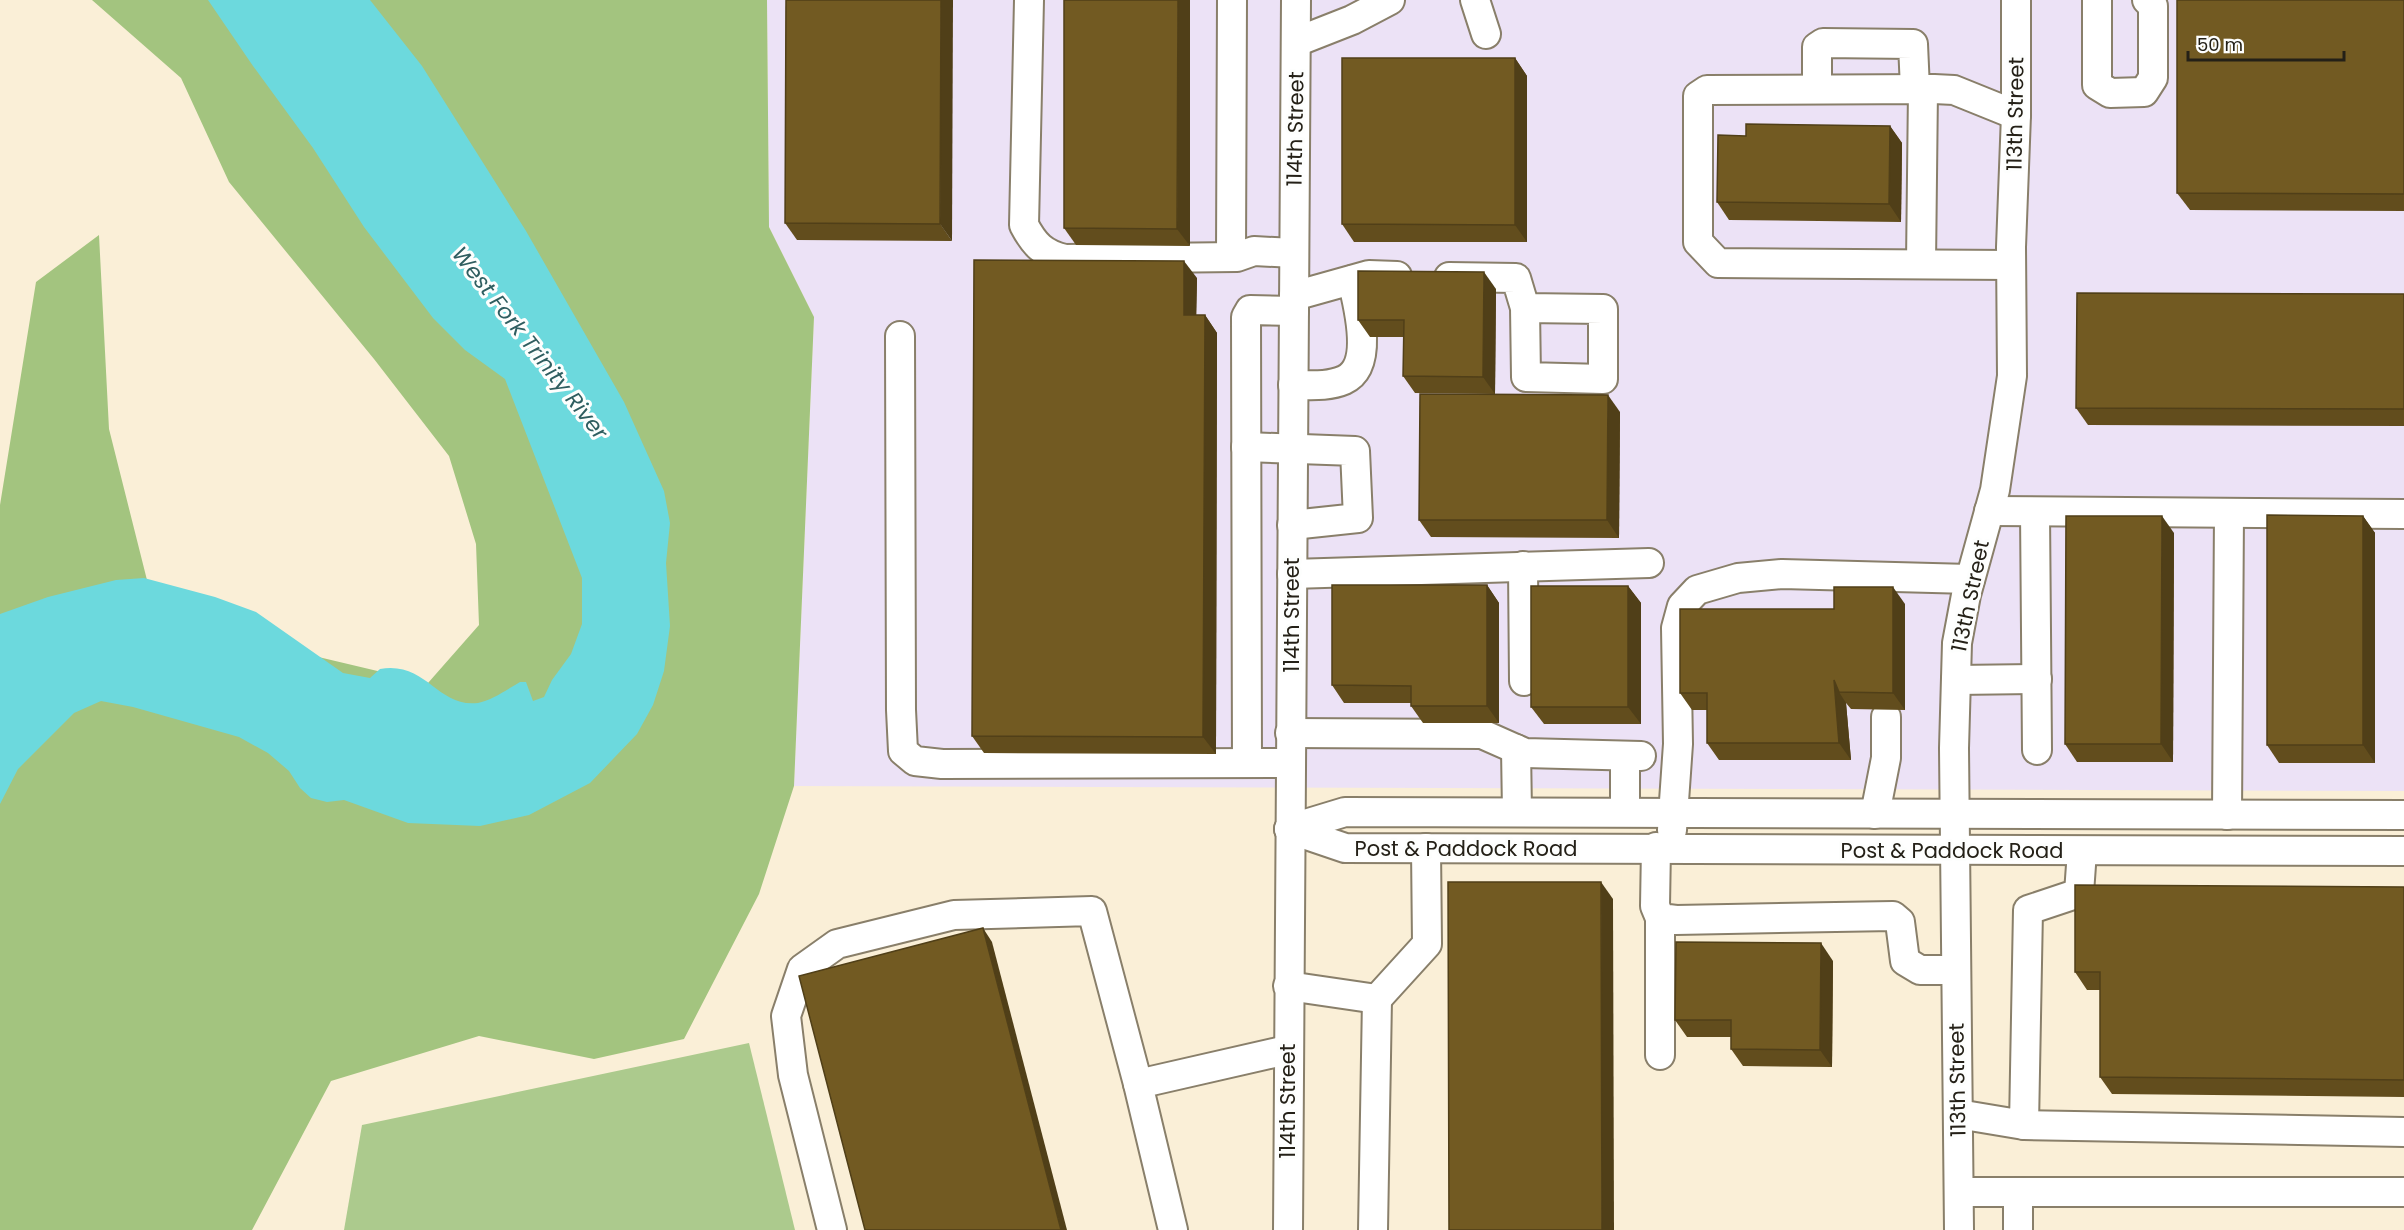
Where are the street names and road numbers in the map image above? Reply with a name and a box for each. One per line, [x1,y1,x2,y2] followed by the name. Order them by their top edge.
[2000,57,2030,171] street label: 113th Street
[1280,71,1310,187] street label: 114th Street
[1944,537,1996,655] street label: 113th Street
[1277,558,1306,672] street label: 114th Street
[1355,834,1577,863] street label: Post & Paddock Road
[1841,836,2063,865] street label: Post & Paddock Road
[1942,1023,1972,1137] street label: 113th Street
[1273,1044,1302,1158] street label: 114th Street

